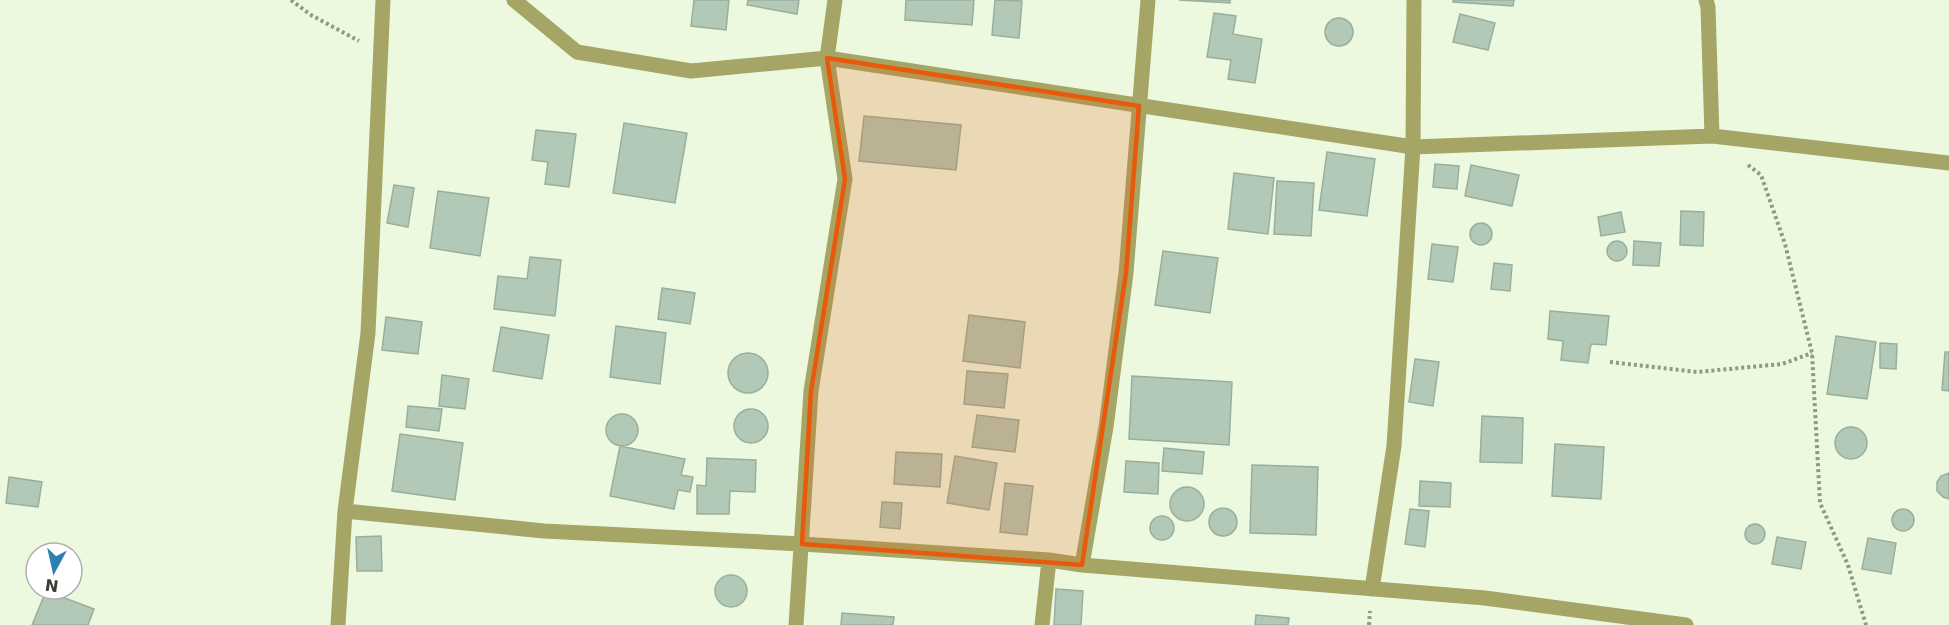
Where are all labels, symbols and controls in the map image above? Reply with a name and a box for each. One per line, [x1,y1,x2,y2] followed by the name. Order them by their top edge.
[24,541,84,601] north arrow
[44,575,60,596] text: N

